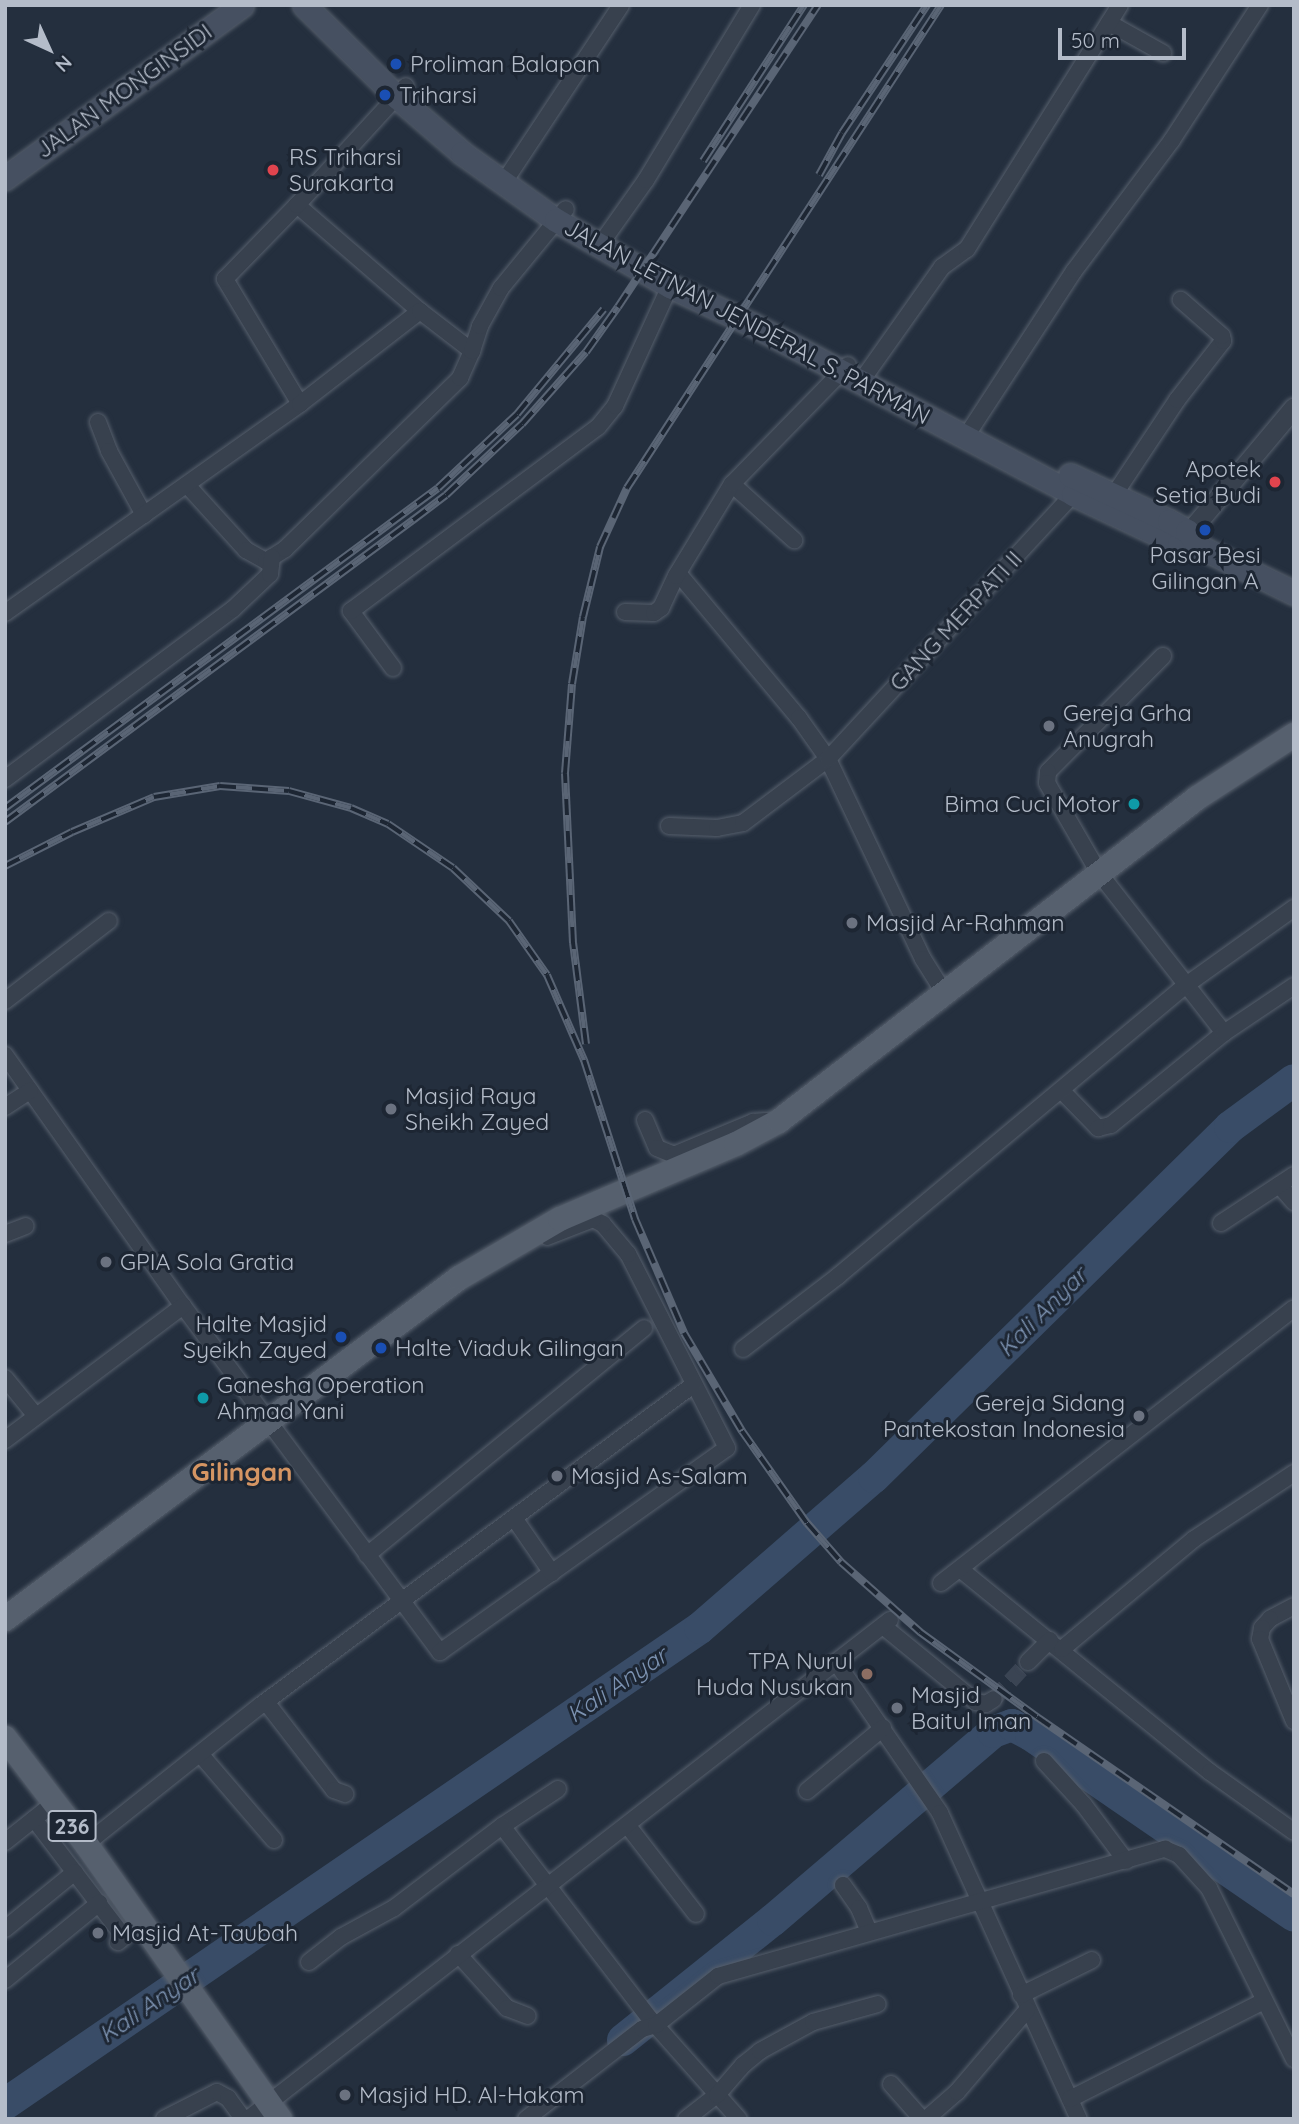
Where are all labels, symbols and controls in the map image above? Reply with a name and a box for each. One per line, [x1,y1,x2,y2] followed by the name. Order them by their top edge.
[14,14,84,84] north arrow
[1061,14,1189,58] scale bar
[31,18,217,164] street label: JALAN MONGINSIDI
[1071,27,1120,53] text: 50 m
[410,50,600,78] place label: Proliman Balapan
[388,56,404,72] marker: Proliman Balapan
[399,81,477,109] place label: Triharsi
[377,87,393,103] marker: Triharsi
[289,143,401,197] place label: RS Triharsi Surakarta
[263,160,283,180] marker: RS Triharsi Surakarta
[559,214,935,430] street label: JALAN LETNAN JENDERAL S. PARMAN
[1155,455,1261,509] place label: Apotek Setia Budi
[1267,474,1283,490] marker: Apotek Setia Budi
[1197,522,1213,538] marker: Pasar Besi Gilingan A
[1149,541,1261,595] place label: Pasar Besi Gilingan A
[884,545,1028,697] street label: GANG MERPATI II
[1063,699,1192,753] place label: Gereja Grha Anugrah
[1041,718,1057,734] marker: Gereja Grha Anugrah
[944,790,1120,818] place label: Bima Cuci Motor
[1126,796,1142,812] marker: Bima Cuci Motor
[866,909,1065,937] place label: Masjid Ar-Rahman
[844,915,860,931] marker: Masjid Ar-Rahman
[405,1082,549,1136] place label: Masjid Raya Sheikh Zayed
[383,1101,399,1117] marker: Masjid Raya Sheikh Zayed
[120,1248,294,1276] place label: GPIA Sola Gratia
[98,1254,114,1270] marker: GPIA Sola Gratia
[991,1261,1093,1363] water label: Kali Anyar
[183,1310,327,1364] place label: Halte Masjid Syeikh Zayed
[333,1329,349,1345] marker: Halte Masjid Syeikh Zayed
[395,1334,624,1362] place label: Halte Viaduk Gilingan
[373,1340,389,1356] marker: Halte Viaduk Gilingan
[217,1371,425,1425] place label: Ganesha Operation Ahmad Yani
[883,1389,1125,1443] place label: Gereja Sidang Pantekostan Indonesia
[195,1390,211,1406] marker: Ganesha Operation Ahmad Yani
[1131,1408,1147,1424] marker: Gereja Sidang Pantekostan Indonesia
[191,1456,293,1488] district label: Gilingan
[571,1462,748,1490] place label: Masjid As-Salam
[549,1468,565,1484] marker: Masjid As-Salam
[561,1641,673,1729] water label: Kali Anyar
[696,1647,853,1701] place label: TPA Nurul Huda Nusukan
[859,1666,875,1682] marker: TPA Nurul Huda Nusukan
[911,1681,1031,1735] place label: Masjid Baitul Iman
[889,1700,905,1716] marker: Masjid Baitul Iman
[48,1808,96,1843] road number: 236
[112,1919,298,1947] place label: Masjid At-Taubah
[90,1925,106,1941] marker: Masjid At-Taubah
[93,1961,205,2049] water label: Kali Anyar
[359,2081,584,2109] place label: Masjid HD. Al-Hakam
[337,2087,353,2103] marker: Masjid HD. Al-Hakam

